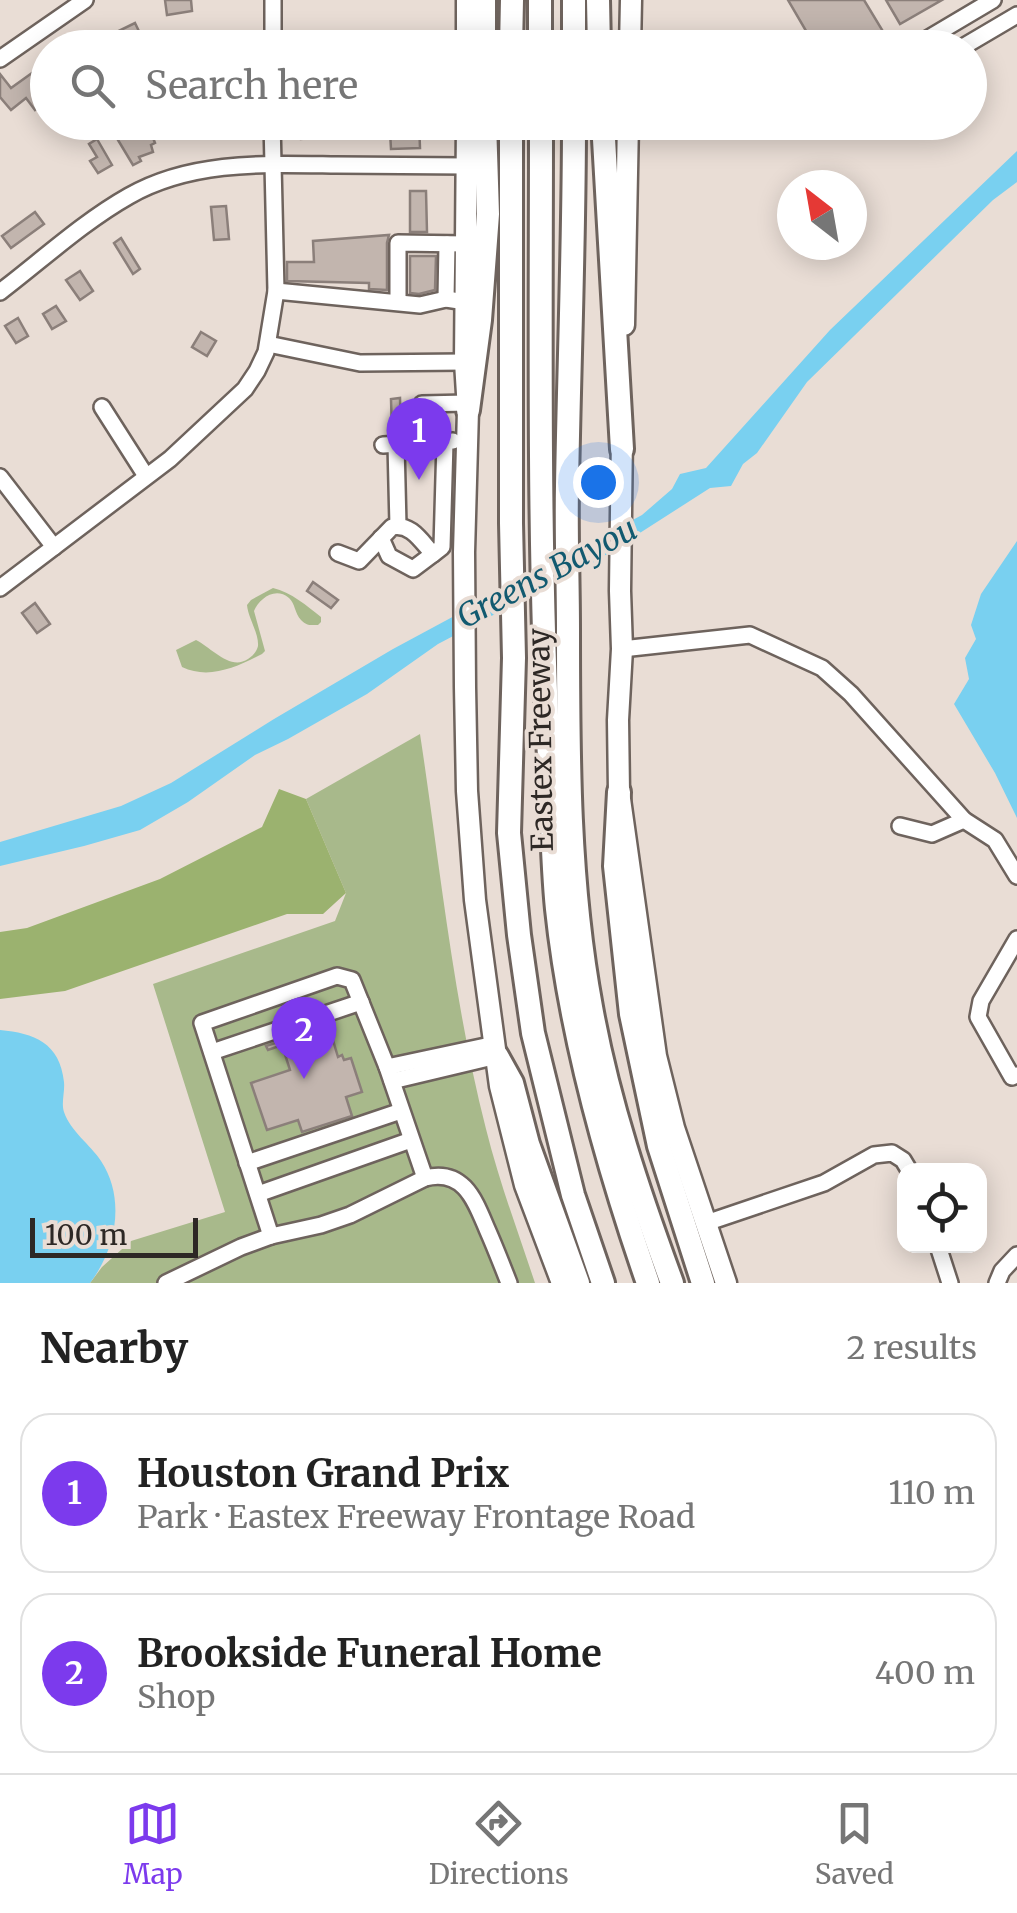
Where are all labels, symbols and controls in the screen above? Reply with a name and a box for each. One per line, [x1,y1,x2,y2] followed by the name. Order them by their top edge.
[30,30,987,140] search box
[65,58,120,113] icon: search
[145,62,358,109] text: Search here
[777,170,867,260] north arrow
[386,398,452,480] pin: 1
[573,457,624,508] your location
[450,509,644,637] water label: Greens Bayou
[519,627,561,852] street label: Eastex Freeway
[272,996,336,1079] pin: 2
[897,1163,987,1253] map controls
[897,1163,987,1253] button: locate
[30,1213,198,1258] scale bar
[45,1217,127,1253] text: 100 m
[40,1322,188,1374] text: Nearby
[846,1328,977,1368] text: 2 results
[137,1450,509,1497] text: Houston Grand Prix
[67,1473,82,1513] text: 1
[888,1473,975,1513] text: 110 m
[137,1497,695,1537] text: Park · Eastex Freeway Frontage Road
[137,1630,602,1677] text: Brookside Funeral Home
[65,1653,84,1693] text: 2
[875,1653,975,1693] text: 400 m
[137,1677,215,1717] text: Shop
[123,1796,183,1892] tab: Map
[429,1796,569,1892] tab: Directions
[815,1796,894,1892] tab: Saved

